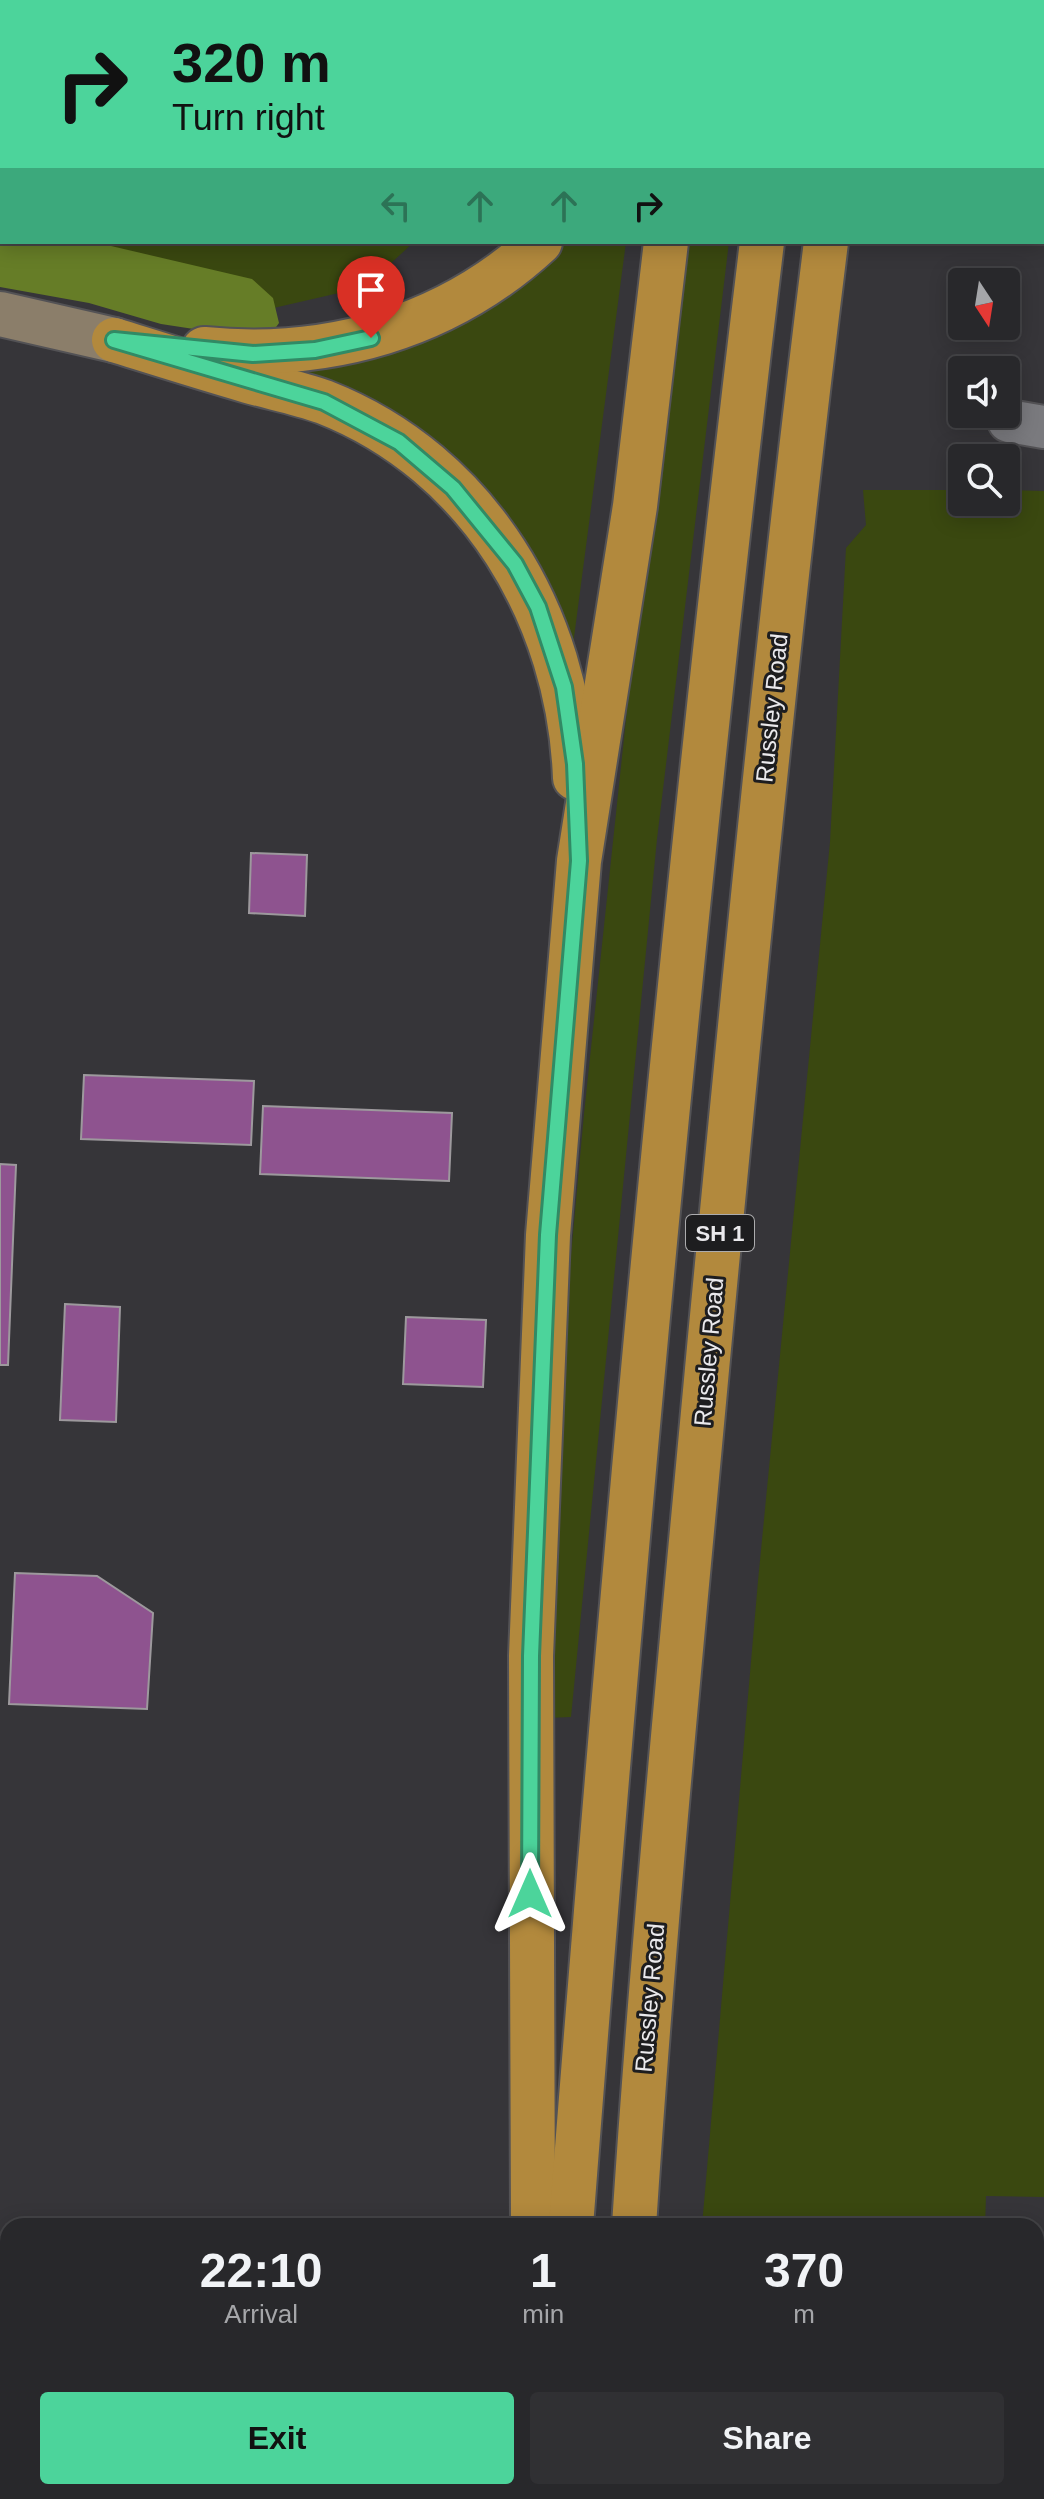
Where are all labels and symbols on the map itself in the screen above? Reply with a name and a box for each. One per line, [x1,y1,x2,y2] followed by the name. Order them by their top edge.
[337,256,405,338] pin
[948,268,1020,340] north arrow
[750,632,793,784] street label: Russley Road
[686,1215,754,1251] road number: SH 1
[689,1276,728,1428] street label: Russley Road
[488,1852,572,1936] position arrow
[630,1922,669,2074] street label: Russley Road

